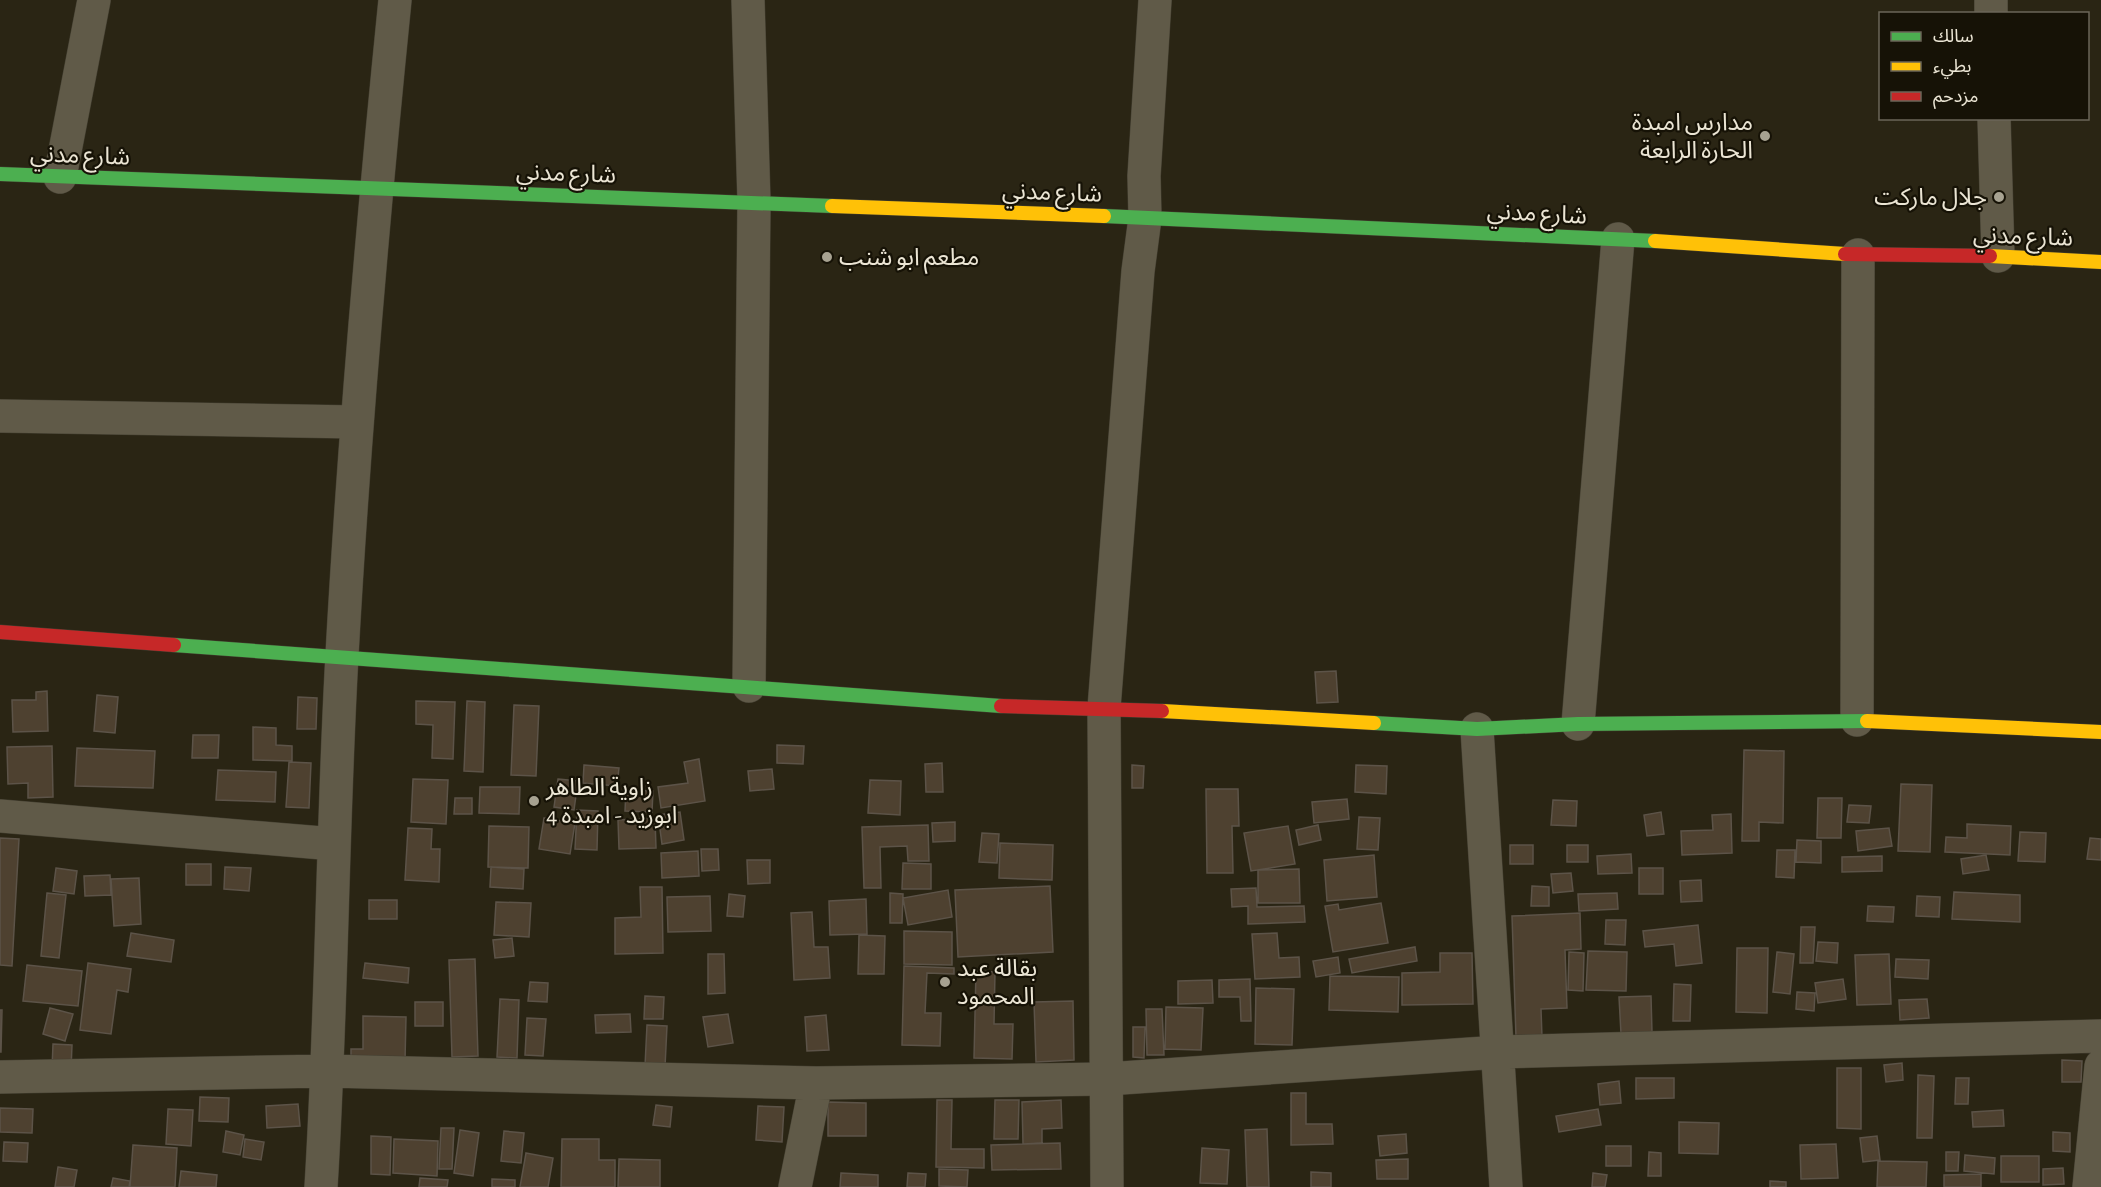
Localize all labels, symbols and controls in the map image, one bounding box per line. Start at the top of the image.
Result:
legend [1879,12,2089,120]
text: سالك [1933,28,1974,46]
text: بطيء [1933,58,1971,79]
text: مزدحم [1933,88,1978,109]
place label: مدارس امبدة الحارة الرابعة [1632,111,1753,164]
marker: مدارس امبدة الحارة الرابعة [1758,129,1772,143]
street label: شارع مدني [29,142,130,175]
street label: شارع مدني [515,160,616,193]
street label: شارع مدني [1001,179,1102,212]
place label: جلال ماركت [1874,186,1987,211]
marker: جلال ماركت [1992,190,2006,204]
street label: شارع مدني [1486,199,1588,234]
street label: شارع مدني [1972,223,2073,256]
place label: مطعم ابو شنب [839,246,979,274]
marker: مطعم ابو شنب [820,250,834,264]
place label: زاوية الطاهر ابوزيد - امبدة 4 [545,776,677,829]
marker: زاوية الطاهر ابوزيد - امبدة 4 [527,794,541,808]
place label: بقالة عبد المحمود [957,957,1037,1010]
marker: بقالة عبد المحمود [938,975,952,989]

